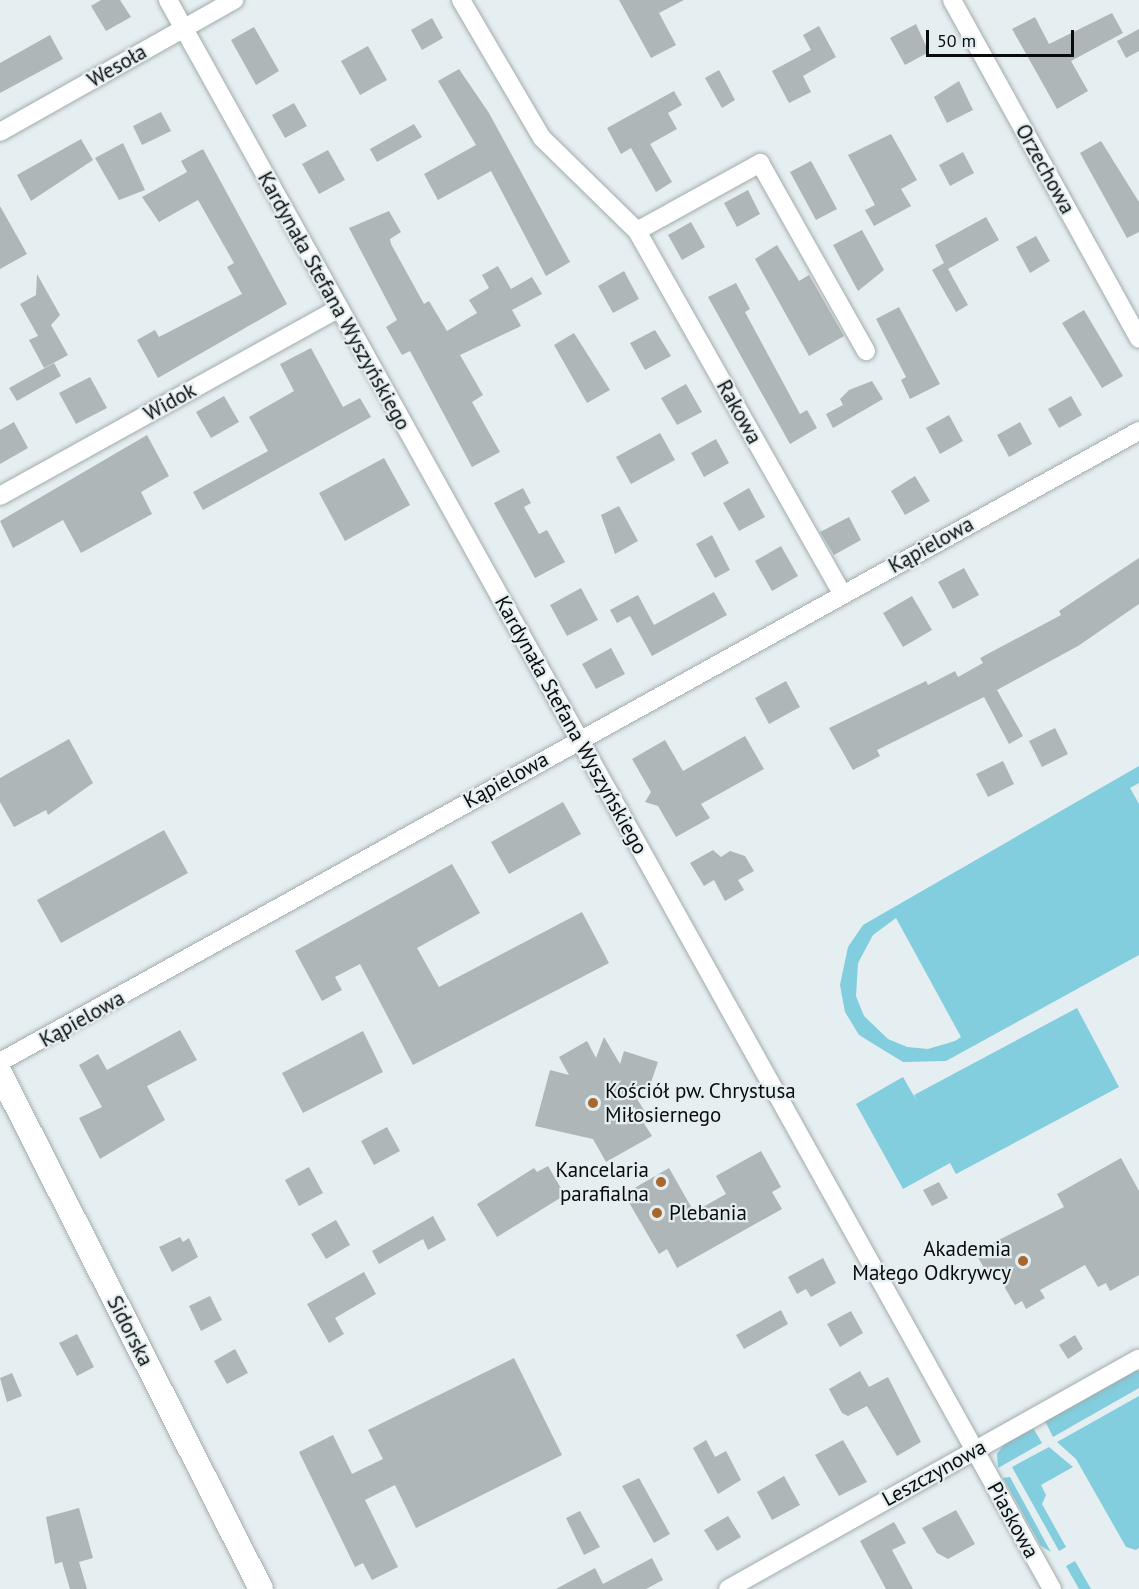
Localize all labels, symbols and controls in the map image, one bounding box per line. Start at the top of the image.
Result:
scale bar [929,18,1078,56]
text: 50 m [937,29,976,52]
street label: Wesoła [83,39,151,93]
street label: Orzechowa [1010,120,1080,218]
street label: Kardynała Stefana Wyszyńskiego [252,167,416,435]
street label: Rakowa [711,376,767,448]
street label: Widok [140,377,200,427]
street label: Kąpielowa [884,511,978,579]
street label: Kardynała Stefana Wyszyńskiego [489,591,653,859]
street label: Kąpielowa [459,746,553,814]
street label: Kąpielowa [35,985,129,1053]
place label: Kościół pw. Chrystusa Miłosiernego [605,1078,797,1128]
marker: Kościół pw. Chrystusa Miłosiernego [586,1096,600,1110]
place label: Kancelaria parafialna [555,1157,649,1207]
marker: Kancelaria parafialna [654,1175,668,1189]
place label: Plebania [669,1200,747,1226]
marker: Plebania [650,1206,664,1220]
place label: Akademia Małego Odkrywcy [852,1236,1011,1286]
marker: Akademia Małego Odkrywcy [1016,1254,1030,1268]
street label: Sidorska [102,1292,158,1370]
street label: Leszczynowa [878,1434,990,1512]
street label: Piaskowa [982,1477,1044,1563]

